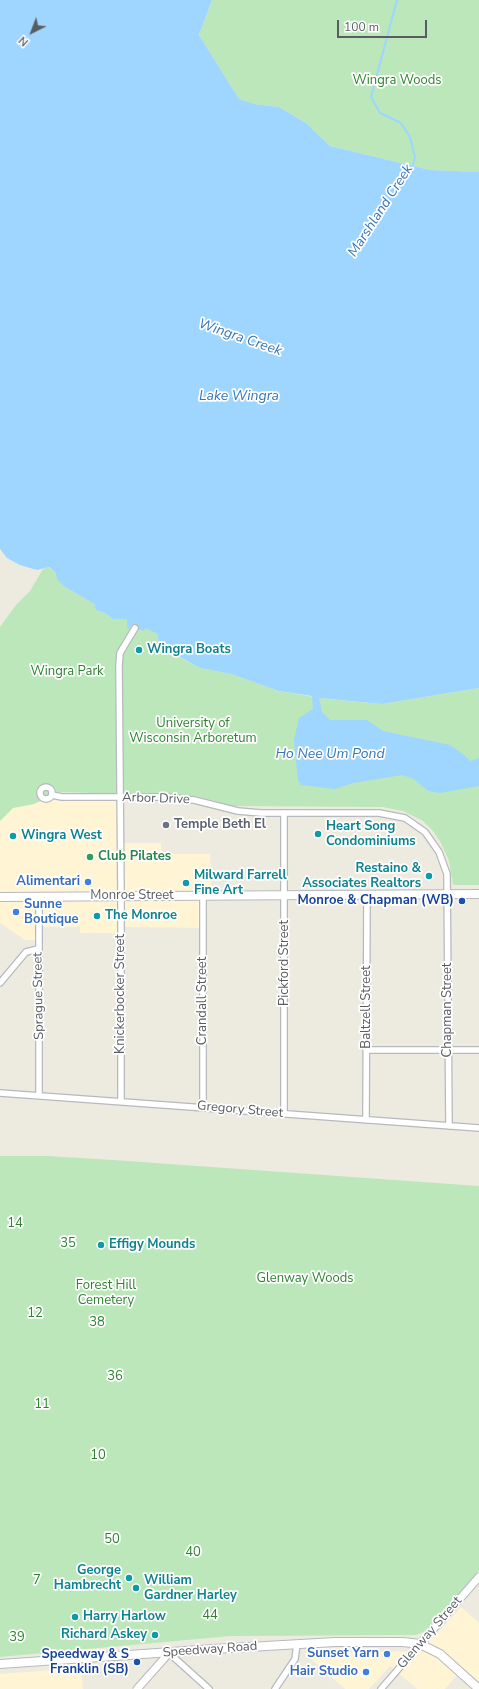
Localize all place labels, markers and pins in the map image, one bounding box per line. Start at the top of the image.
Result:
place label: Wingra Boats [147,642,231,658]
marker: Wingra Boats [134,645,144,655]
place label: Temple Beth El [174,817,266,833]
place label: Heart Song Condominiums [326,819,416,850]
marker: Temple Beth El [161,820,171,830]
place label: Wingra West [21,828,102,844]
marker: Heart Song Condominiums [313,829,323,839]
marker: Wingra West [8,831,18,841]
place label: Club Pilates [98,849,171,865]
marker: Club Pilates [85,852,95,862]
place label: Restaino & Associates Realtors [302,861,421,892]
place label: Milward Farrell Fine Art [194,868,287,899]
marker: Restaino & Associates Realtors [424,871,434,881]
place label: Alimentari [16,874,80,890]
marker: Alimentari [83,877,93,887]
marker: Milward Farrell Fine Art [181,878,191,888]
place label: Monroe & Chapman (WB) [298,893,454,909]
marker: Monroe & Chapman (WB) [457,896,467,906]
place label: Sunne Boutique [24,897,79,928]
marker: Sunne Boutique [11,907,21,917]
place label: The Monroe [105,908,177,924]
marker: The Monroe [92,911,102,921]
place label: Effigy Mounds [109,1237,195,1253]
marker: Effigy Mounds [96,1240,106,1250]
place label: George Hambrecht [54,1563,121,1594]
marker: George Hambrecht [124,1573,134,1583]
place label: William Gardner Harley [144,1573,237,1604]
marker: William Gardner Harley [131,1583,141,1593]
place label: Harry Harlow [83,1609,166,1625]
marker: Harry Harlow [70,1612,80,1622]
place label: Richard Askey [61,1627,147,1643]
marker: Richard Askey [150,1630,160,1640]
place label: Sunset Yarn [307,1646,379,1662]
place label: Speedway & S Franklin (SB) [42,1647,129,1678]
marker: Sunset Yarn [382,1649,392,1659]
marker: Speedway & S Franklin (SB) [132,1657,142,1667]
place label: Hair Studio [290,1664,358,1680]
marker: Hair Studio [361,1667,371,1677]

